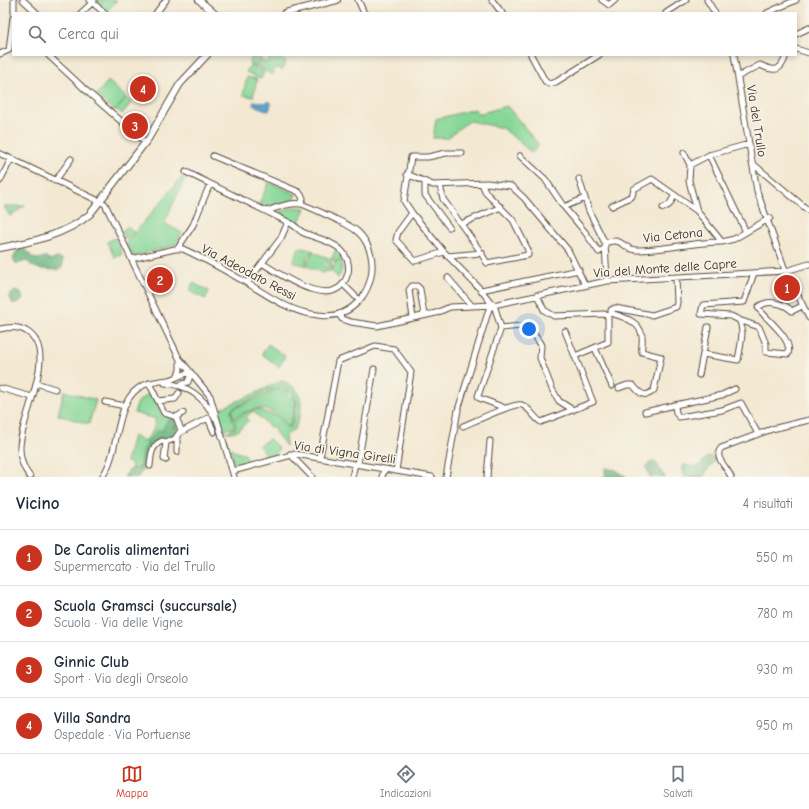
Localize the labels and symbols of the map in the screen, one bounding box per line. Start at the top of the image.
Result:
pin: 4 [130,74,156,104]
street label: Via del Trullo [744,84,770,158]
pin: 3 [122,111,148,141]
street label: Via Cetona [643,224,703,246]
street label: Via Adeodato Ressi [199,241,299,303]
street label: Via del Monte delle Capre [593,255,738,280]
pin: 2 [147,265,173,295]
pin: 1 [774,273,800,303]
your location [519,319,539,339]
street label: Via di Vigna Girelli [293,437,397,467]

